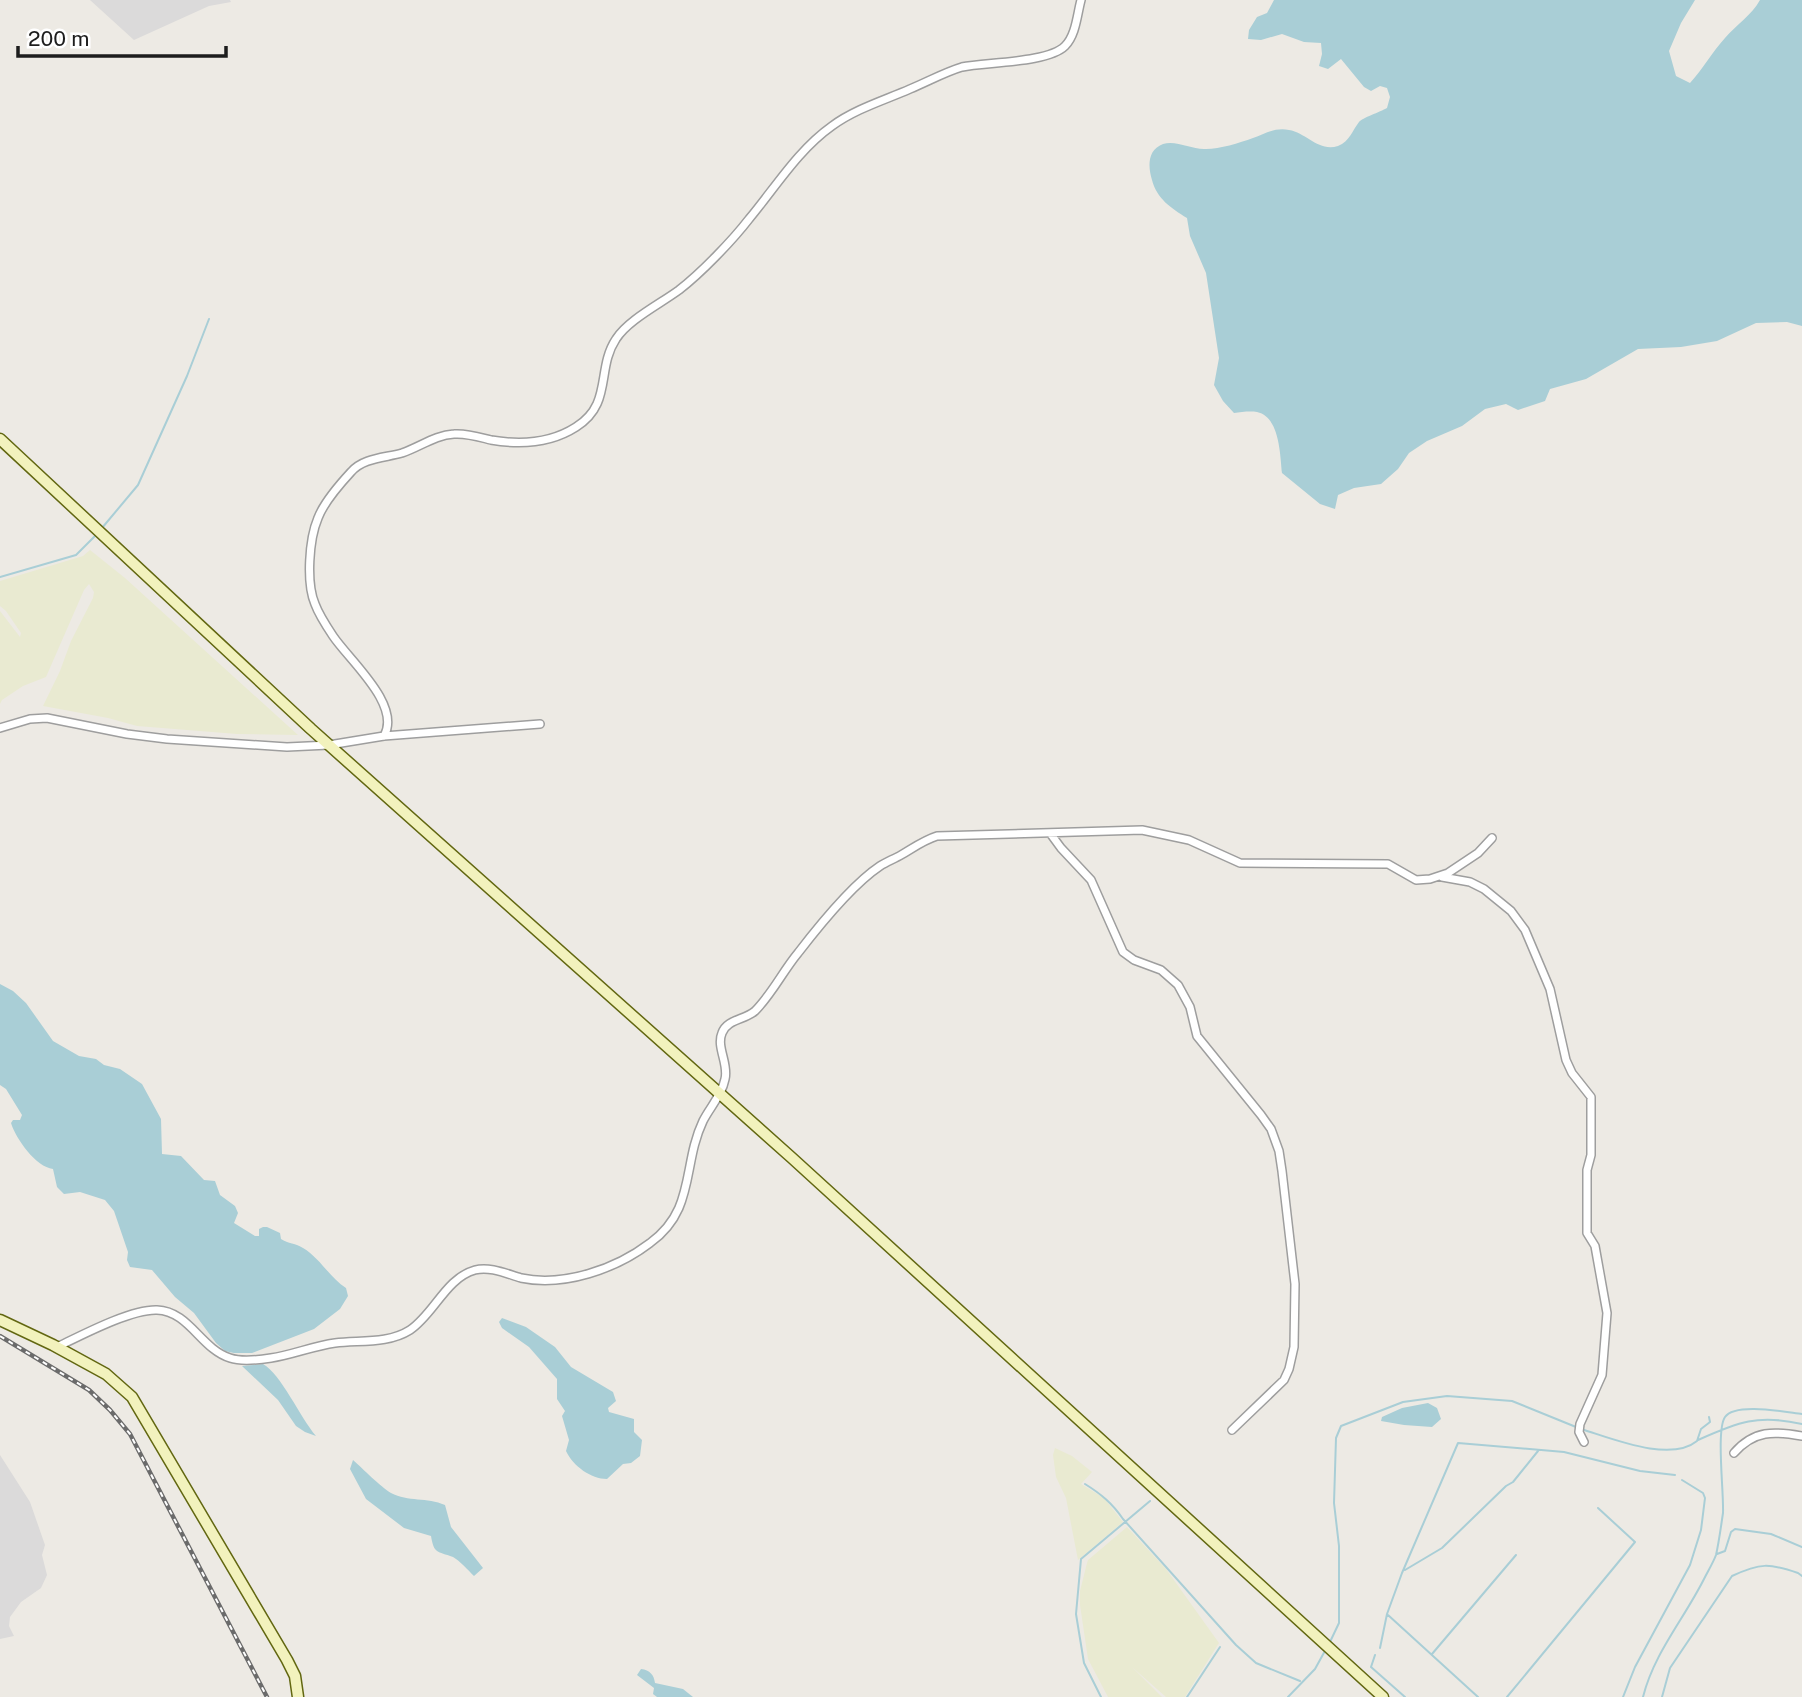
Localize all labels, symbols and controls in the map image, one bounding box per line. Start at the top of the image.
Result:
scale bar [18,14,226,58]
text: 200 m [28,26,89,51]

